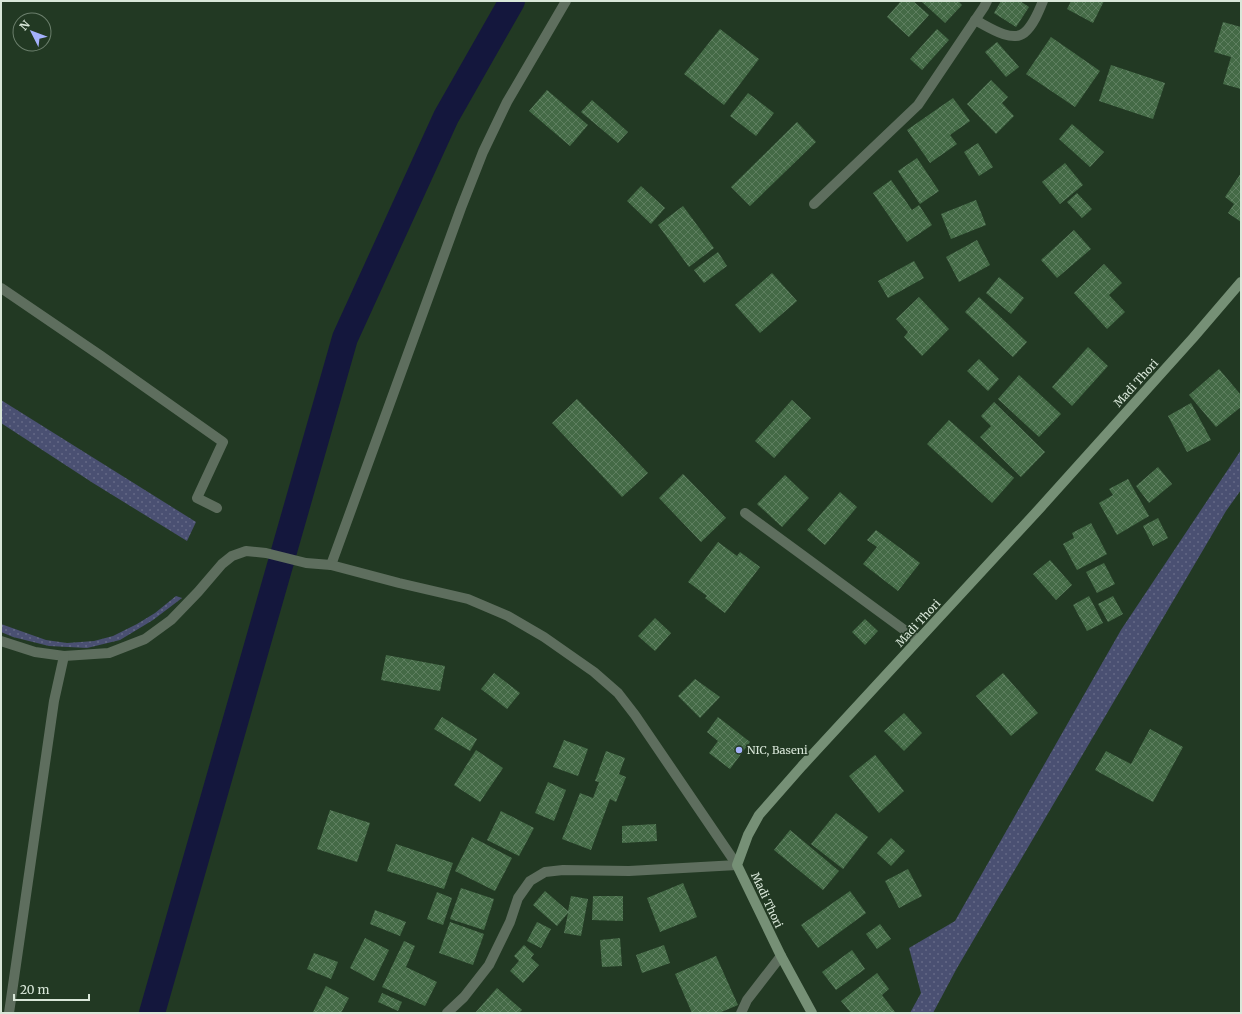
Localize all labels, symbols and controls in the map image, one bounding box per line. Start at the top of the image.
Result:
north arrow [12,12,52,52]
text: N [16,17,33,33]
street label: Madi Thori [1111,356,1161,410]
street label: Madi Thori [893,596,944,650]
place label: NIC, Baseni [747,743,808,757]
marker: NIC, Baseni [734,745,744,755]
street label: Madi Thori [748,870,786,930]
scale bar [14,976,89,1002]
text: 20 m [20,982,49,997]

